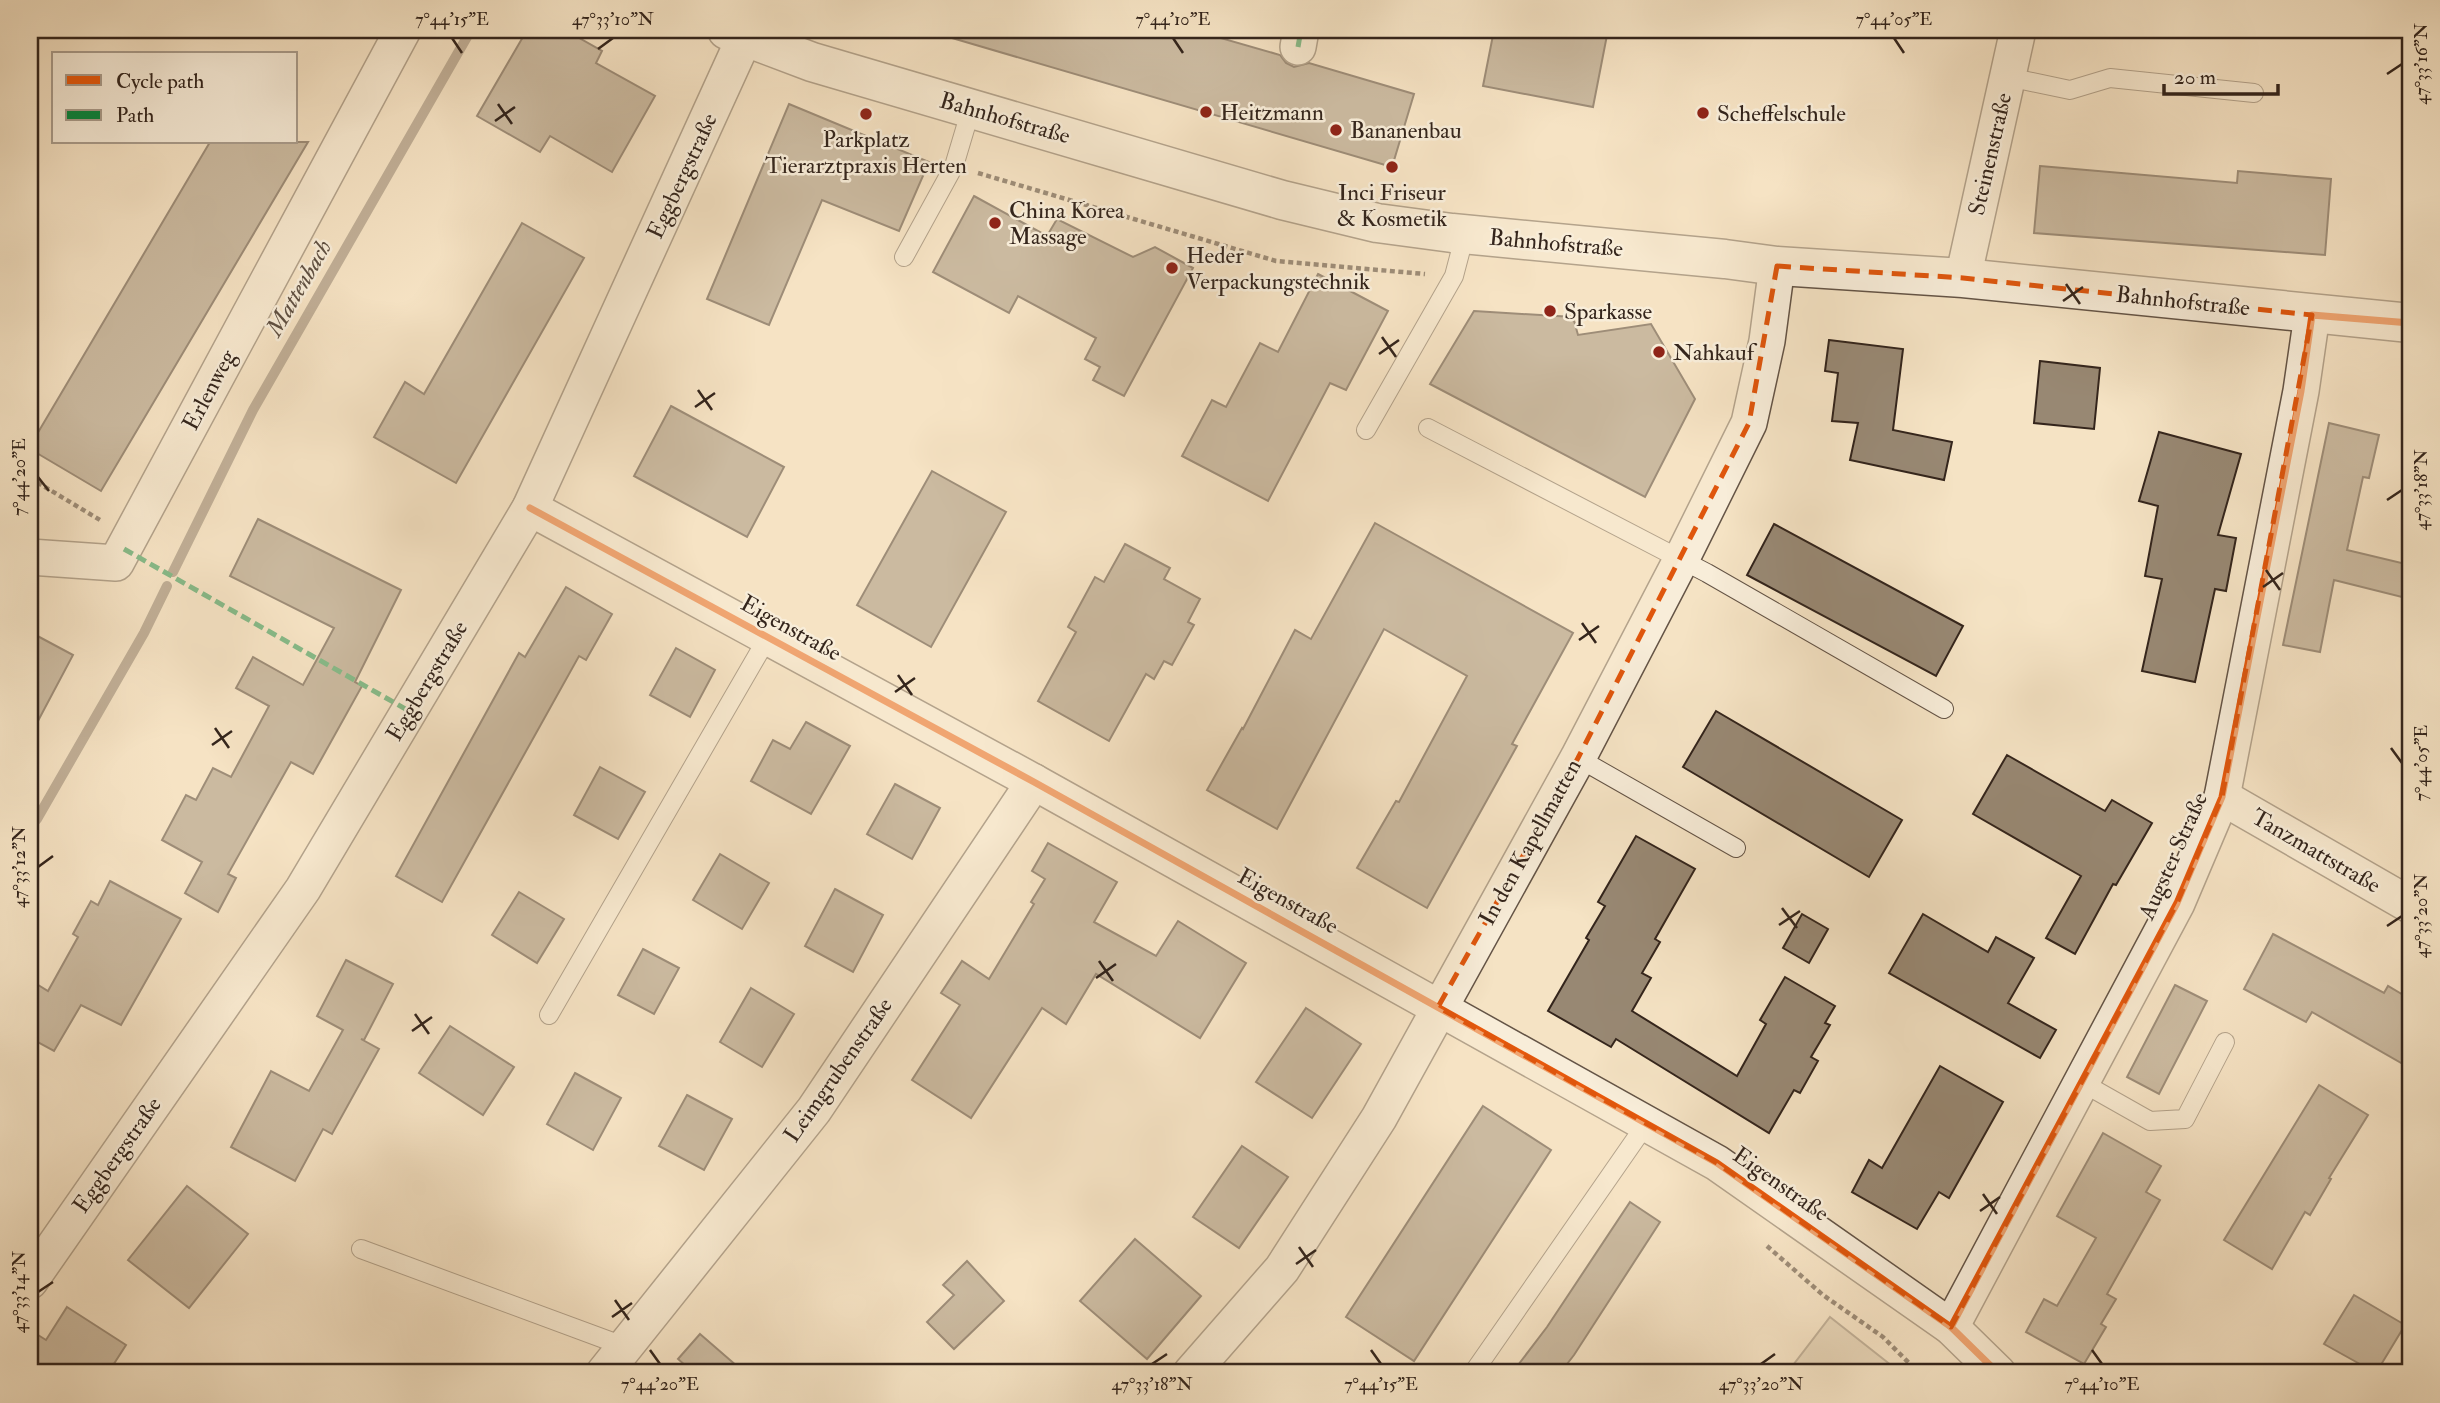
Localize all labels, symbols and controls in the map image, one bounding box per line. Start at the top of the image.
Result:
text: 7°44'15"E [415,8,489,31]
text: 47°33'10"N [572,8,654,31]
text: 7°44'10"E [1135,8,1211,31]
text: 7°44'05"E [1856,8,1932,31]
text: 47°33'16"N [2410,23,2433,105]
legend [52,52,298,144]
scale bar [2164,52,2277,96]
text: 20 m [2174,64,2216,91]
text: Cycle path [116,68,204,95]
street label: Bahnhofstraße [936,86,1074,151]
street label: Steinenstraße [1962,90,2018,218]
place label: Heitzmann [1220,98,1324,127]
place label: Scheffelschule [1717,99,1846,128]
text: Path [116,102,154,129]
marker: Heitzmann [1198,104,1214,120]
marker: Scheffelschule [1695,105,1711,121]
marker: Parkplatz Tierarztpraxis Herten [858,106,874,122]
street label: Eggbergstraße [640,108,724,243]
place label: Bananenbau [1350,116,1462,145]
marker: Bananenbau [1328,122,1344,138]
place label: Parkplatz Tierarztpraxis Herten [765,125,967,181]
marker: Inci Friseur & Kosmetik [1384,159,1400,175]
place label: Inci Friseur & Kosmetik [1337,178,1447,233]
place label: China Korea Massage [1009,196,1125,251]
marker: China Korea Massage [987,215,1003,231]
street label: Bahnhofstraße [1488,223,1625,263]
water label: Mattenbach [258,234,339,344]
place label: Heder Verpackungstechnik [1186,241,1370,297]
marker: Heder Verpackungstechnik [1164,260,1180,276]
street label: Bahnhofstraße [2115,280,2252,322]
place label: Sparkasse [1564,297,1652,327]
marker: Sparkasse [1542,303,1558,319]
place label: Nahkauf [1673,338,1758,367]
street label: Erlenweg [176,344,243,435]
marker: Nahkauf [1651,344,1667,360]
text: 7°44'20"E [8,438,31,516]
text: 47°33'18"N [2410,449,2433,531]
street label: Eigenstraße [735,588,847,668]
street label: Eggbergstraße [380,615,474,746]
text: 7°44'05"E [2410,725,2433,801]
street label: In den Kapellmatten [1472,754,1589,931]
street label: Augster Straße [2132,787,2214,925]
street label: Tanzmattstraße [2246,802,2386,900]
text: 47°33'12"N [8,826,31,908]
street label: Eigenstraße [1232,861,1344,941]
text: 47°33'20"N [2410,874,2433,958]
street label: Leimgrubenstraße [777,992,899,1148]
street label: Eggbergstraße [66,1091,168,1219]
street label: Eigenstraße [1727,1140,1835,1228]
text: 47°33'14"N [8,1251,31,1333]
text: 7°44'20"E [621,1373,699,1396]
text: 47°33'18"N [1111,1373,1193,1396]
text: 7°44'15"E [1344,1373,1418,1396]
text: 47°33'20"N [1719,1373,1803,1396]
text: 7°44'10"E [2064,1373,2140,1396]

